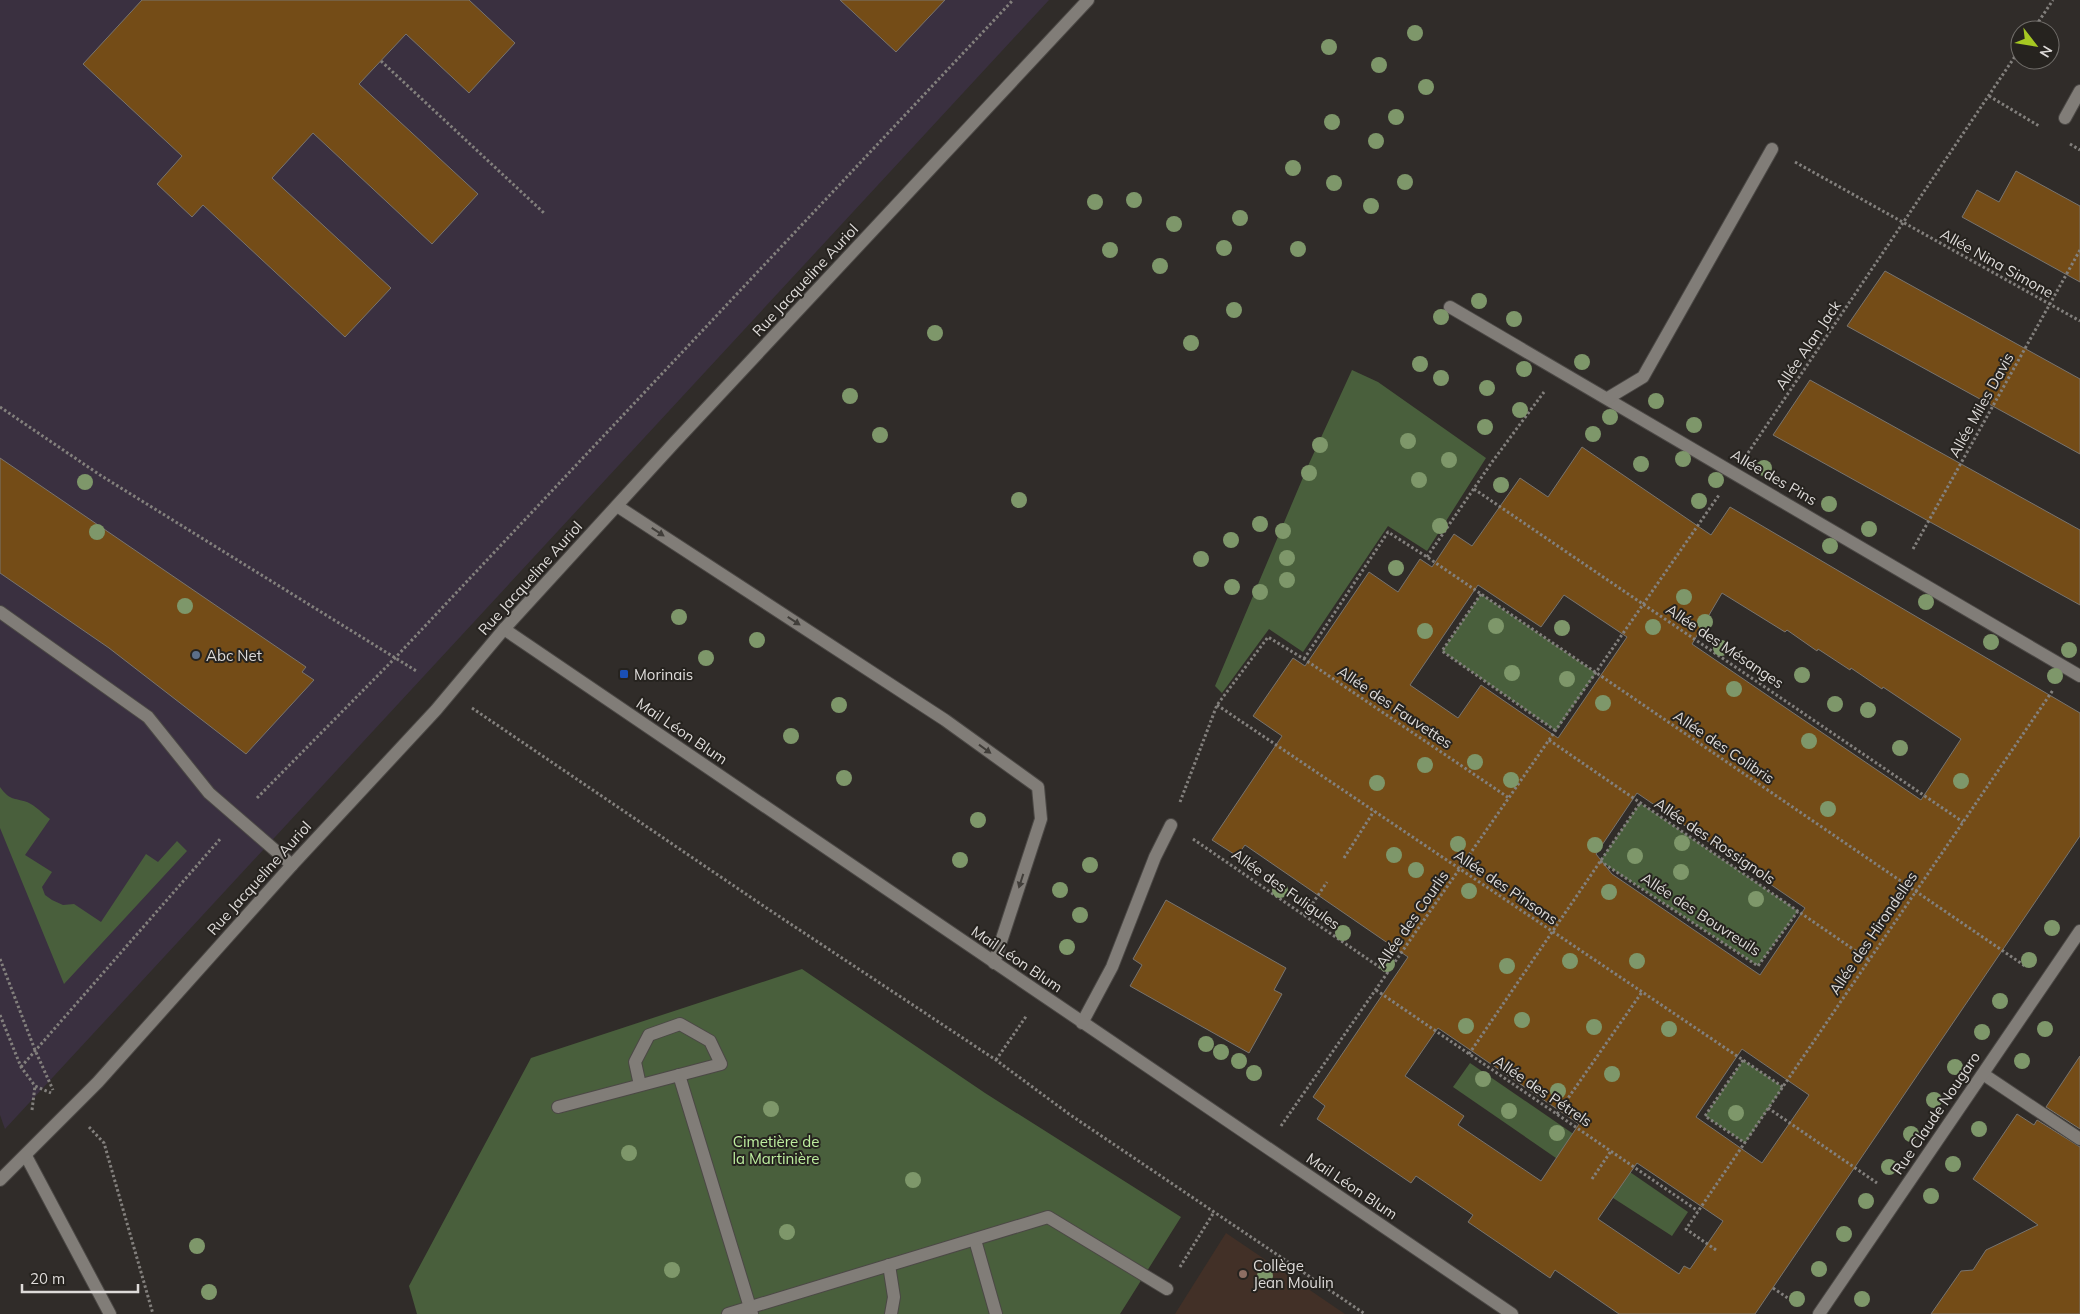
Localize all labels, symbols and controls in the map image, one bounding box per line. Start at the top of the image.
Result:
north arrow [2010,20,2060,70]
text: N [2036,43,2057,61]
street label: Rue Jacqueline Auriol [748,220,862,340]
street label: Allée Nina Simone [1937,224,2057,302]
street label: Allée Alan Jack [1771,296,1845,393]
street label: Allée Miles Davis [1944,349,2018,461]
street label: Allée des Pins [1727,445,1821,509]
street label: Rue Jacqueline Auriol [474,517,586,639]
one-way arrow [651,527,665,537]
street label: Allée des Mésanges [1663,600,1787,692]
one-way arrow [787,616,800,626]
place label: Abc Net [206,646,262,665]
marker: Abc Net [190,649,202,661]
street label: Allée des Fauvettes [1334,662,1456,752]
place label: Morinais [634,665,693,684]
marker: Morinais [618,668,630,680]
street label: Mail Léon Blum [633,693,731,769]
street label: Allée des Colibris [1670,706,1778,788]
one-way arrow [978,744,992,754]
street label: Allée des Rossignols [1651,794,1779,888]
street label: Rue Jacqueline Auriol [203,817,315,939]
street label: Allée des Fuligules [1228,845,1344,933]
street label: Allée des Pinsons [1450,845,1562,929]
street label: Allée des Courlis [1372,867,1452,971]
street label: Allée des Bouvreuils [1638,868,1764,960]
street label: Allée des Hirondelles [1825,868,1921,998]
one-way arrow [1016,874,1024,889]
street label: Mail Léon Blum [968,921,1066,997]
street label: Rue Claude Nougaro [1888,1048,1984,1178]
street label: Allée des Pétrels [1490,1051,1596,1131]
park label: Cimetière de la Martinière [732,1132,820,1168]
street label: Mail Léon Blum [1303,1148,1401,1224]
place label: Collège Jean Moulin [1253,1256,1334,1292]
scale bar [22,1262,139,1294]
marker: Collège Jean Moulin [1237,1268,1249,1280]
text: 20 m [30,1269,65,1288]

